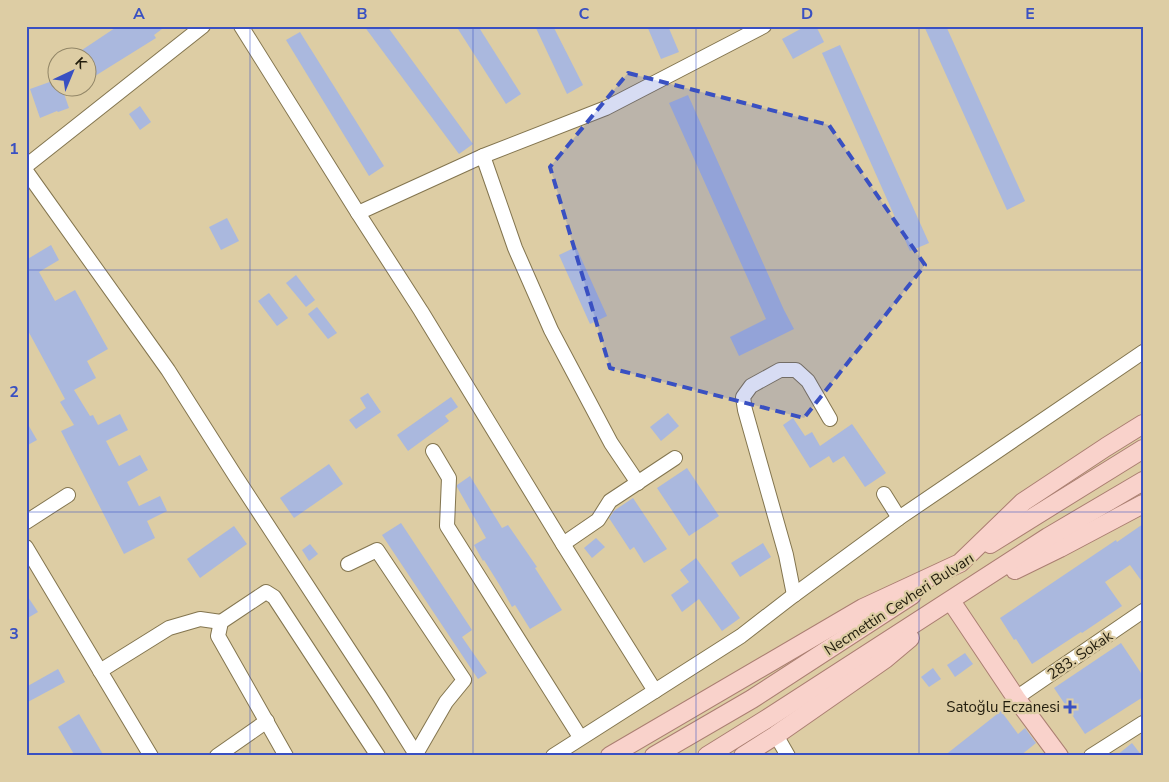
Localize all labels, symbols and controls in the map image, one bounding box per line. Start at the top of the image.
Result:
text: A [133,3,145,25]
text: B [356,3,368,25]
text: C [579,3,590,25]
text: D [801,3,813,25]
text: E [1025,3,1035,25]
north arrow [48,48,98,98]
text: K [71,53,91,74]
text: 1 [9,138,19,160]
text: 2 [9,381,19,403]
street label: Necmettin Cevheri Bulvarı [820,548,978,660]
text: 3 [9,623,19,645]
street label: 283. Sokak [1043,626,1117,684]
place label: Satoğlu Eczanesi [946,697,1060,717]
marker: Satoğlu Eczanesi [1064,701,1076,713]

